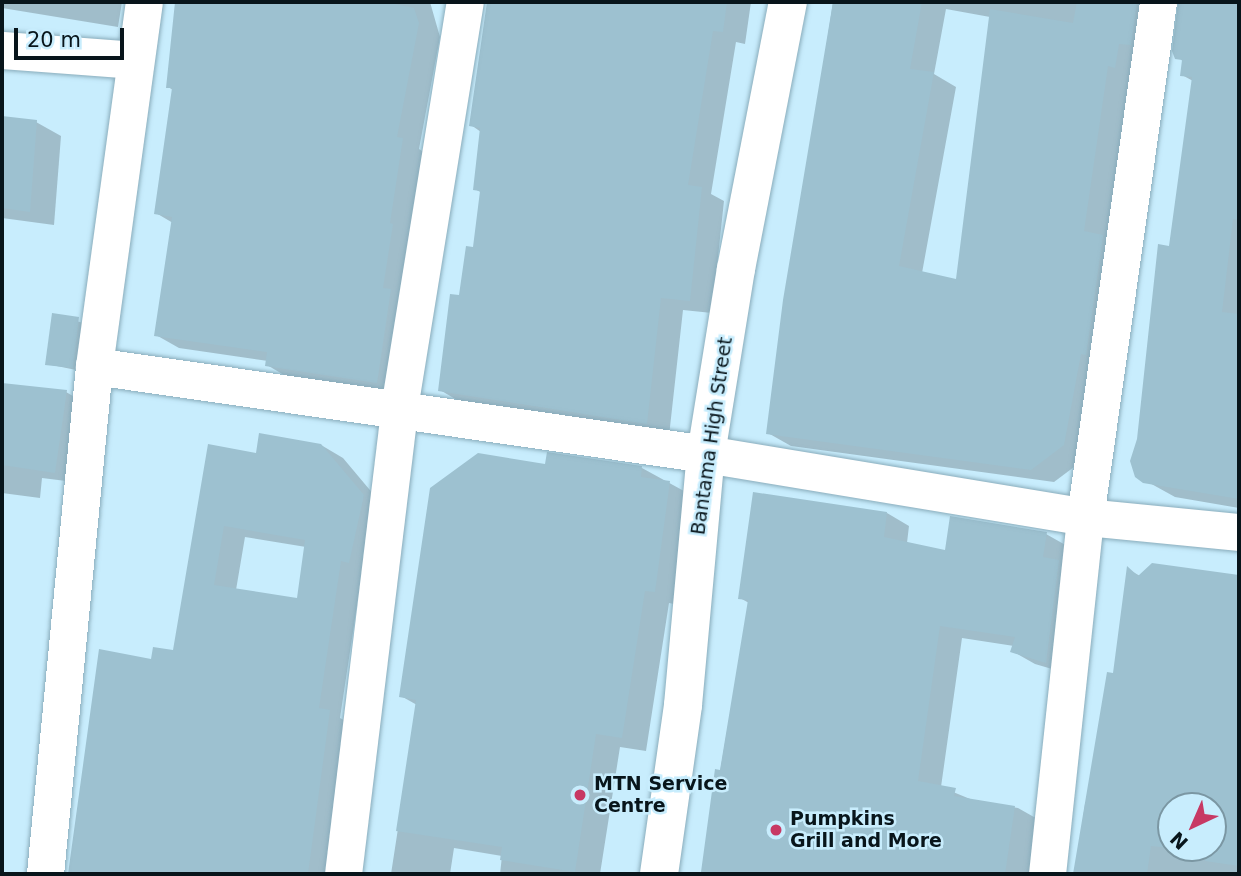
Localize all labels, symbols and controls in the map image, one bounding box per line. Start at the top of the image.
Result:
scale bar [18,14,128,58]
text: 20 m [27,28,81,52]
street label: Bantama High Street [687,336,737,536]
place label: MTN Service Centre [594,773,727,817]
marker: MTN Service Centre [572,787,588,803]
north arrow [1157,792,1227,862]
place label: Pumpkins Grill and More [790,808,942,852]
marker: Pumpkins Grill and More [768,822,784,838]
text: N [1165,827,1192,854]

